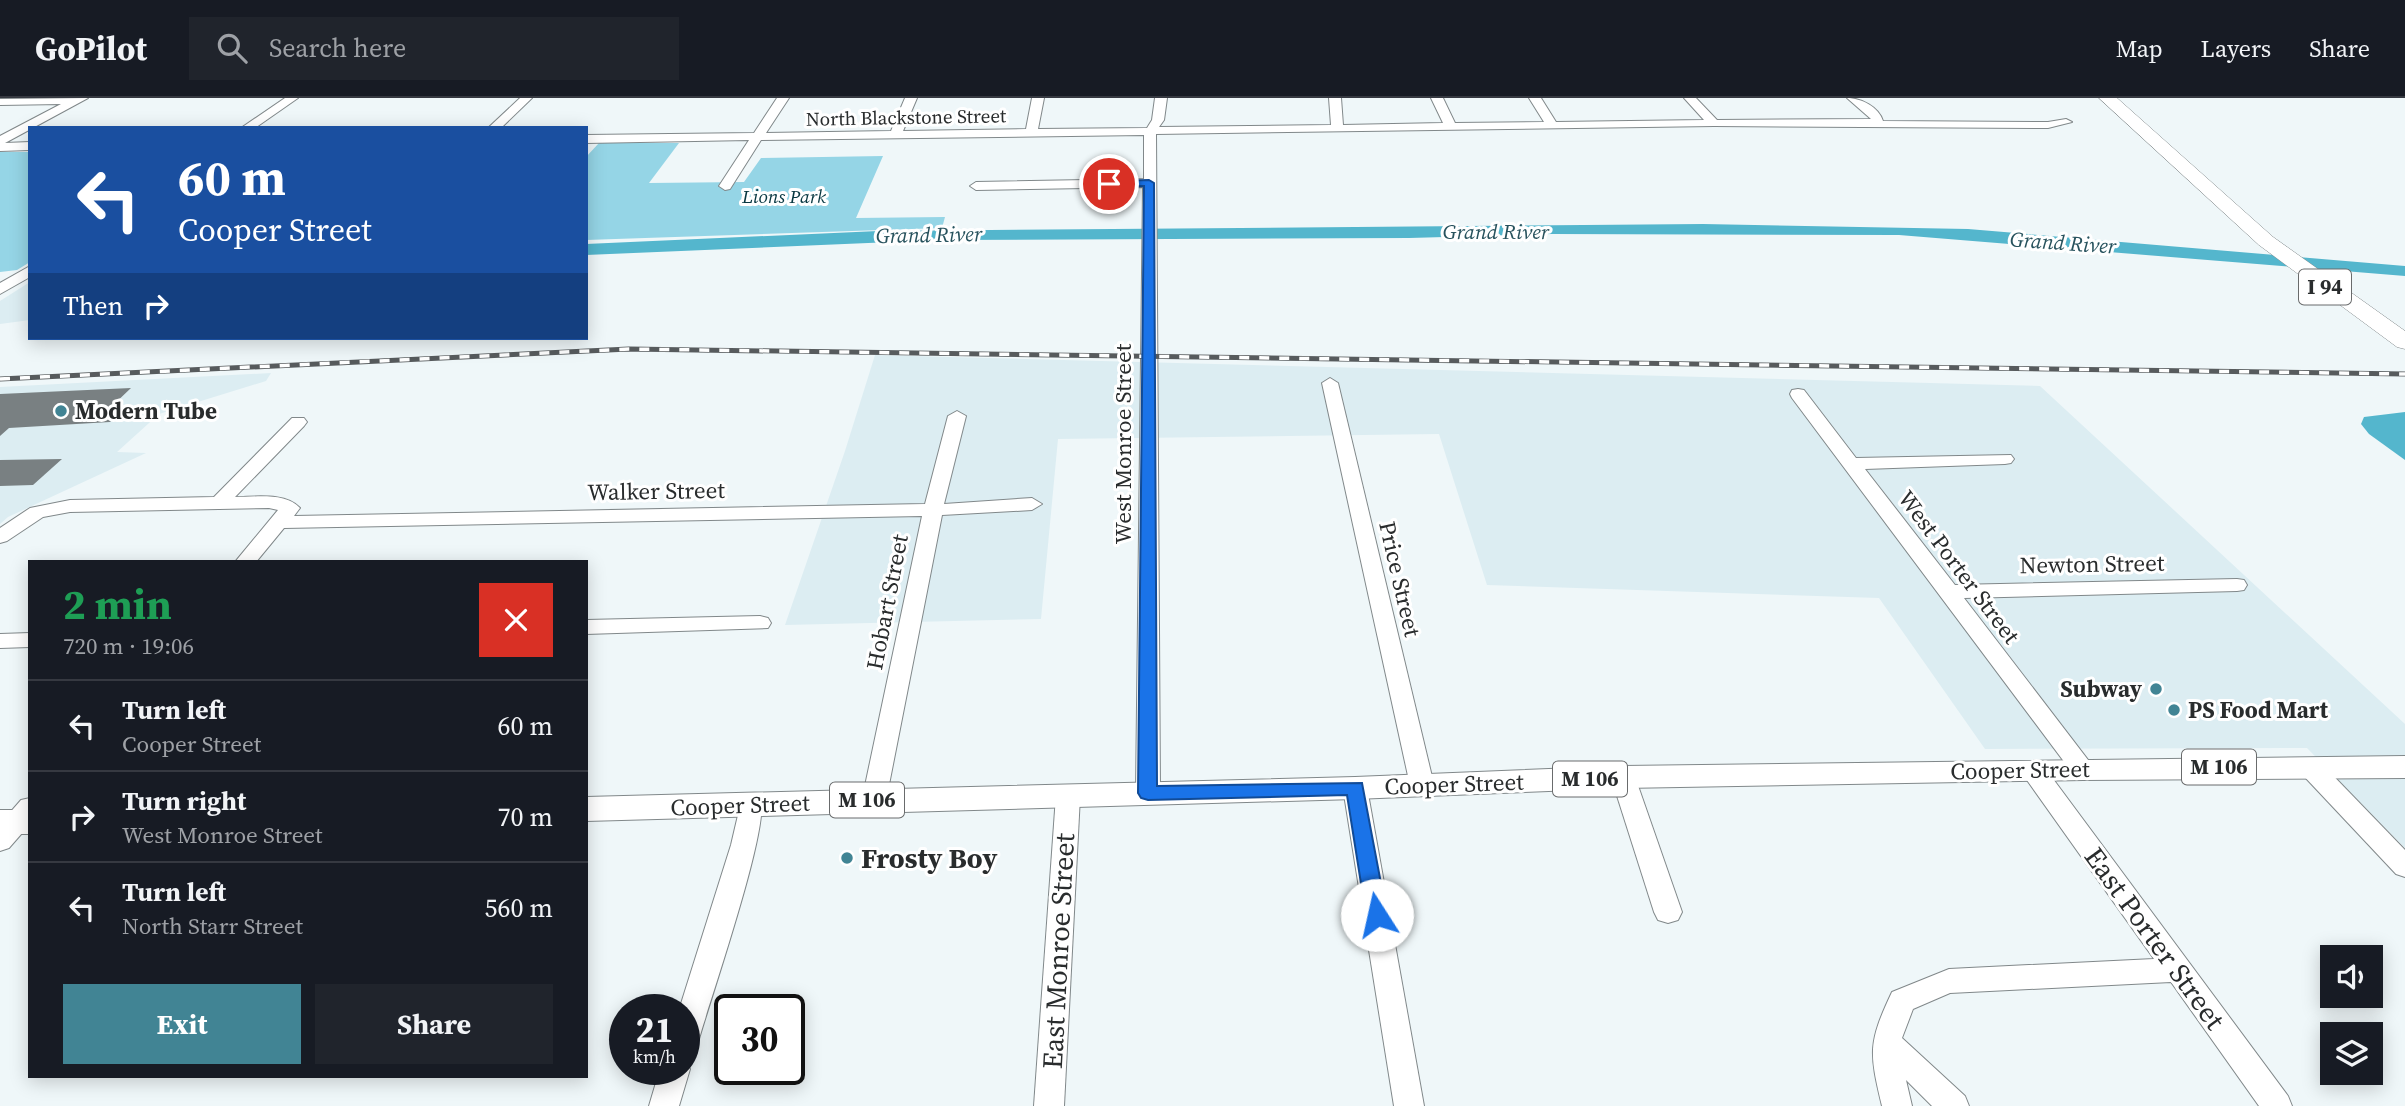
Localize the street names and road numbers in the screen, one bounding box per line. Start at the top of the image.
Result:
street label: North Blackstone Street [806,102,1007,132]
road number: I 94 [2299,270,2351,304]
street label: West Monroe Street [1107,343,1139,544]
street label: Walker Street [587,474,726,508]
street label: West Porter Street [1891,484,2028,651]
street label: Price Street [1371,518,1429,640]
street label: Hobart Street [858,531,916,672]
street label: Newton Street [2019,547,2165,581]
road number: M 106 [2182,750,2256,784]
street label: Cooper Street [1950,753,2090,787]
road number: M 106 [1553,762,1627,796]
street label: Cooper Street [1384,766,1525,802]
road number: M 106 [830,782,904,818]
street label: Cooper Street [670,787,811,823]
street label: East Monroe Street [1033,831,1083,1070]
street label: East Porter Street [2076,839,2235,1038]

